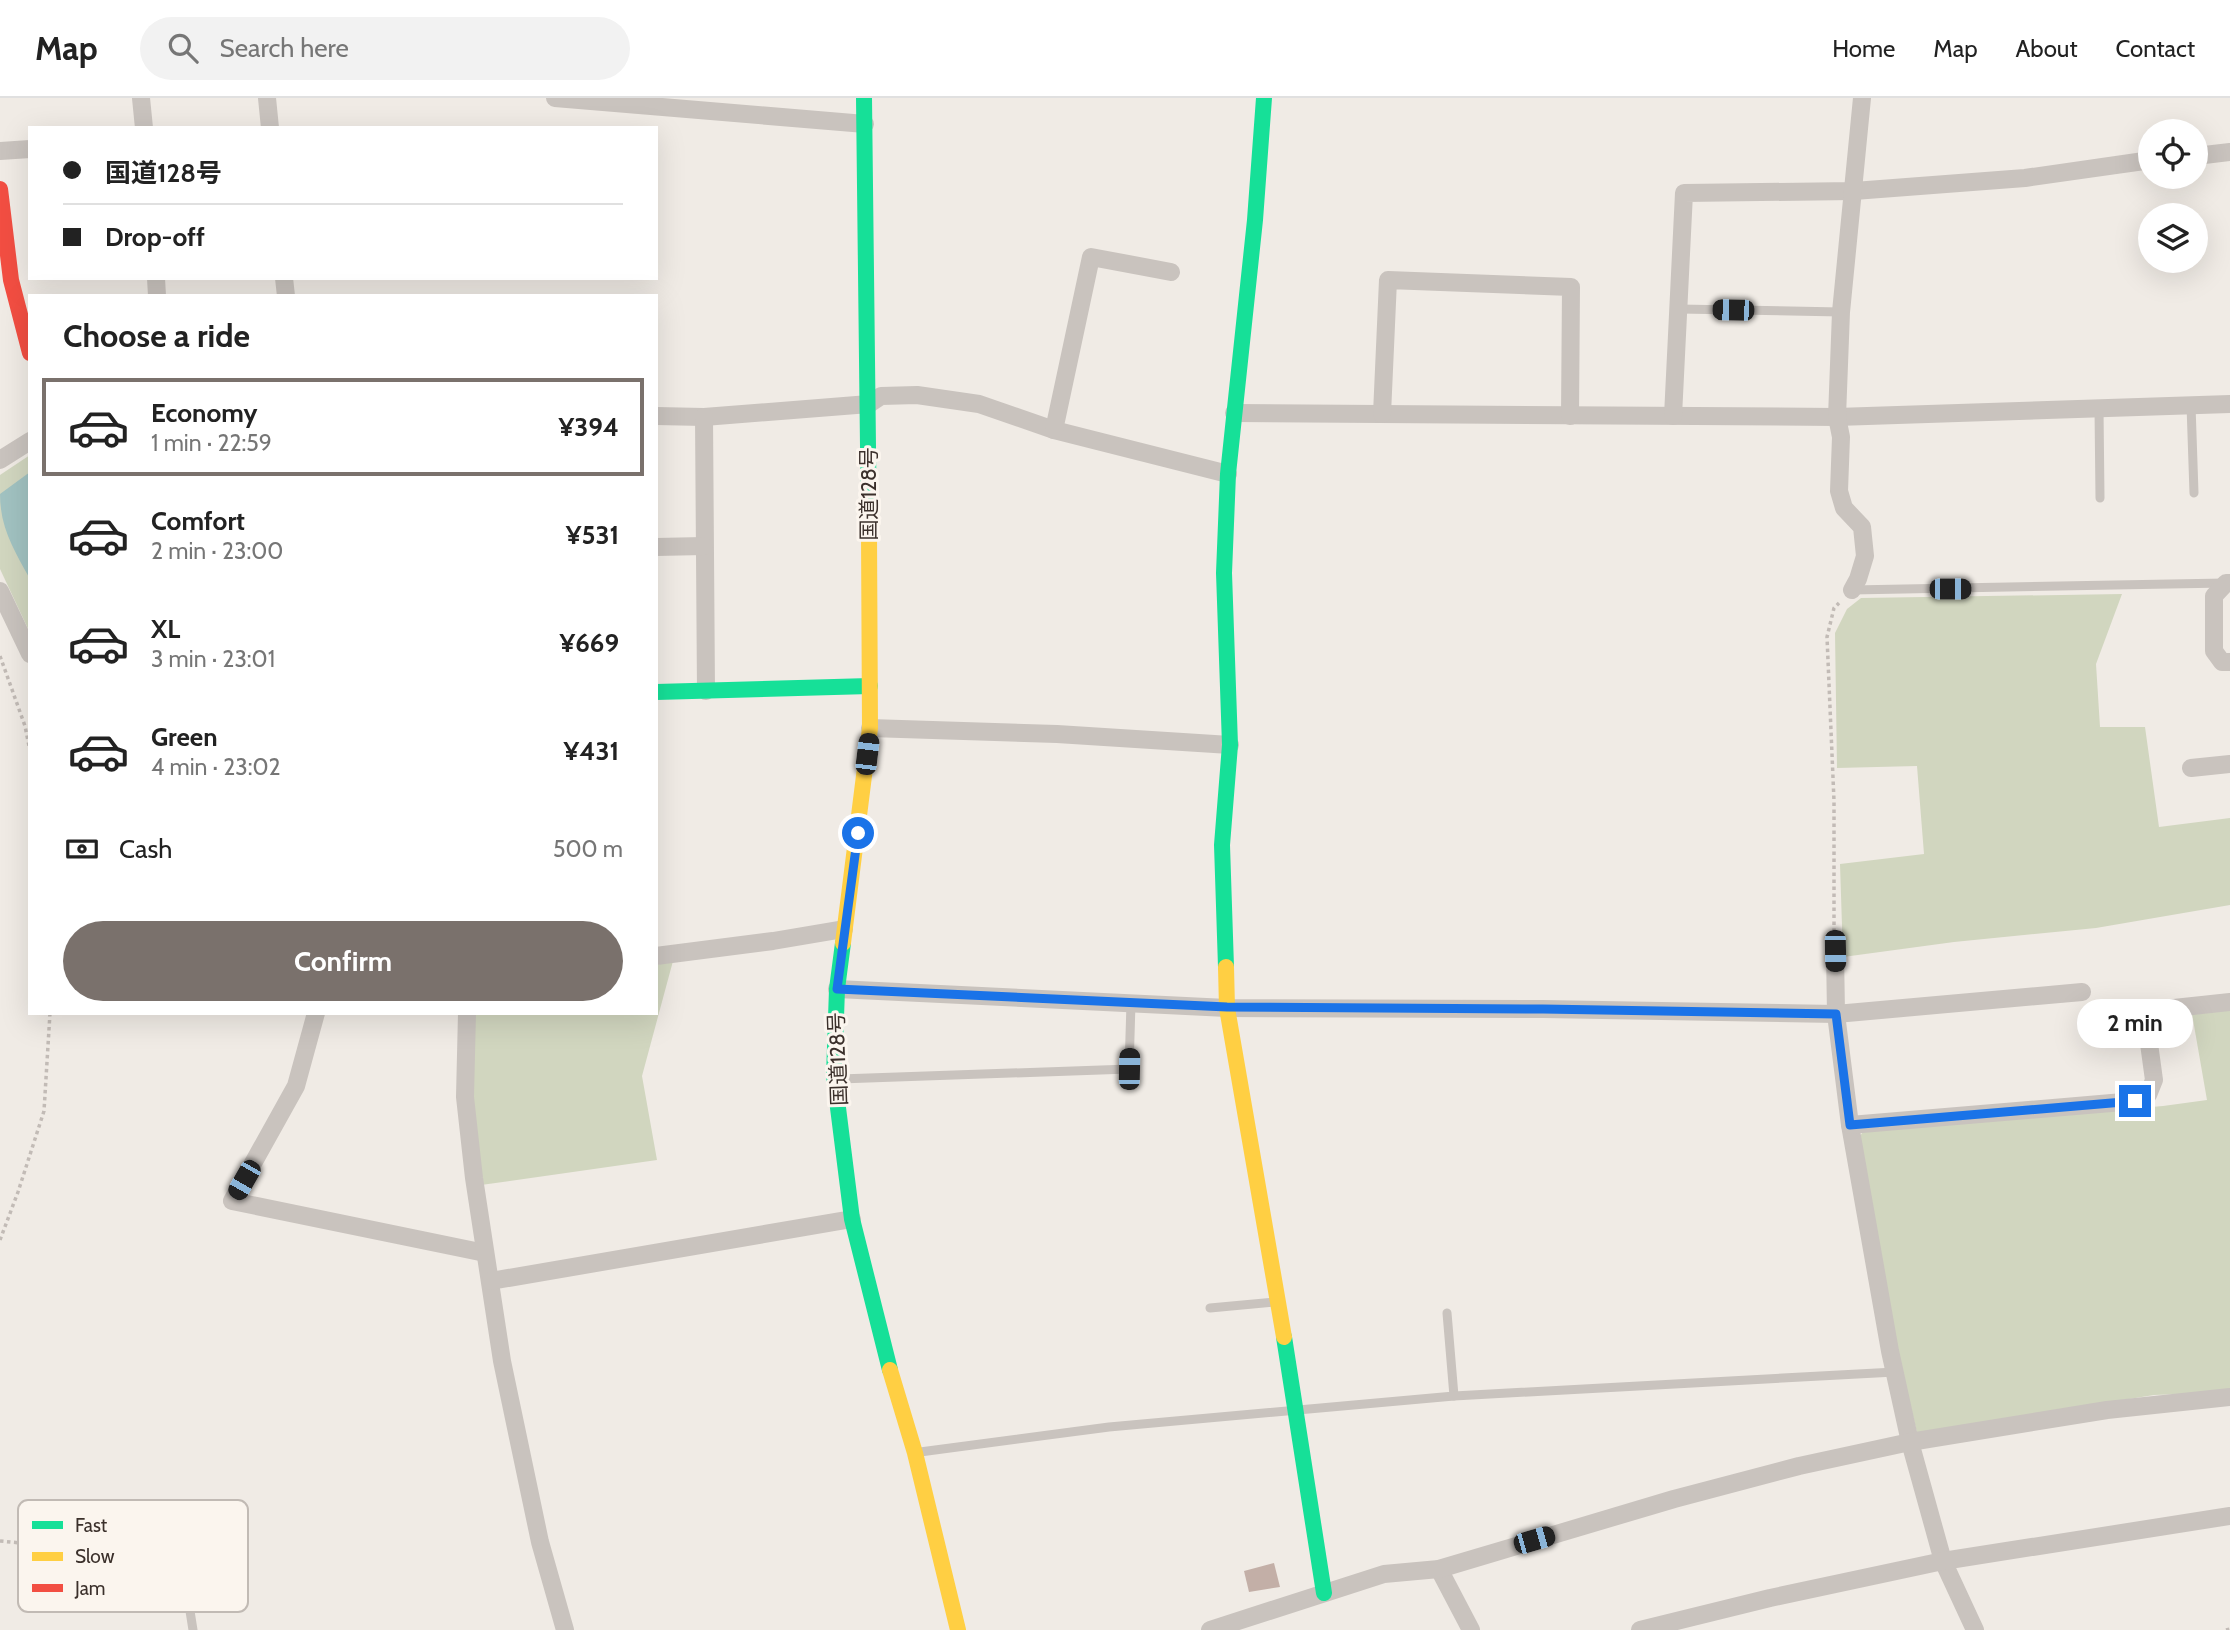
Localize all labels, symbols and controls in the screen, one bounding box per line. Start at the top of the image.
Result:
search box [140,17,630,80]
text: Map [35,28,98,68]
icon: search [164,29,202,67]
text: Search here [220,32,349,64]
text: Home [1832,34,1895,63]
text: Map [1933,34,1978,63]
text: About [2016,34,2078,63]
text: Contact [2116,34,2195,63]
map controls [2138,119,2208,273]
button: locate [2138,119,2208,189]
text: 国道128号 [105,157,222,189]
button: layers [2138,203,2208,273]
text: Drop-off [105,221,205,253]
car [1712,299,1755,321]
text: Choose a ride [63,316,250,355]
icon: car [67,396,130,459]
text: Economy [151,397,257,429]
text: ¥394 [559,411,619,443]
text: 1 min · 22:59 [151,429,272,457]
street label: 国道128号 [856,447,881,541]
icon: car [67,504,130,567]
text: Comfort [151,505,245,537]
text: ¥531 [566,519,619,551]
text: 2 min · 23:00 [151,537,283,565]
car [1930,579,1972,600]
icon: car [67,612,130,675]
text: XL [151,613,180,645]
text: ¥669 [559,627,619,659]
text: 3 min · 23:01 [151,645,275,673]
icon: car [67,720,130,783]
text: Green [151,721,218,753]
car [855,732,880,776]
text: ¥431 [564,735,619,767]
text: 4 min · 23:02 [151,753,281,781]
route start [842,817,874,849]
icon: cash [63,830,101,868]
text: Cash [119,833,172,865]
text: 500 m [553,835,623,863]
button: Confirm [63,921,623,1001]
car [1825,930,1846,972]
callout: 2 min [2077,1000,2193,1048]
text: 2 min [2107,1009,2163,1037]
street label: 国道128号 [823,1012,852,1106]
car [1119,1048,1140,1090]
route end [2119,1085,2151,1117]
car [225,1157,264,1203]
legend [18,1500,248,1612]
text: Fast [75,1514,108,1537]
car [1511,1524,1558,1556]
text: Slow [75,1545,115,1568]
text: Jam [74,1577,105,1600]

